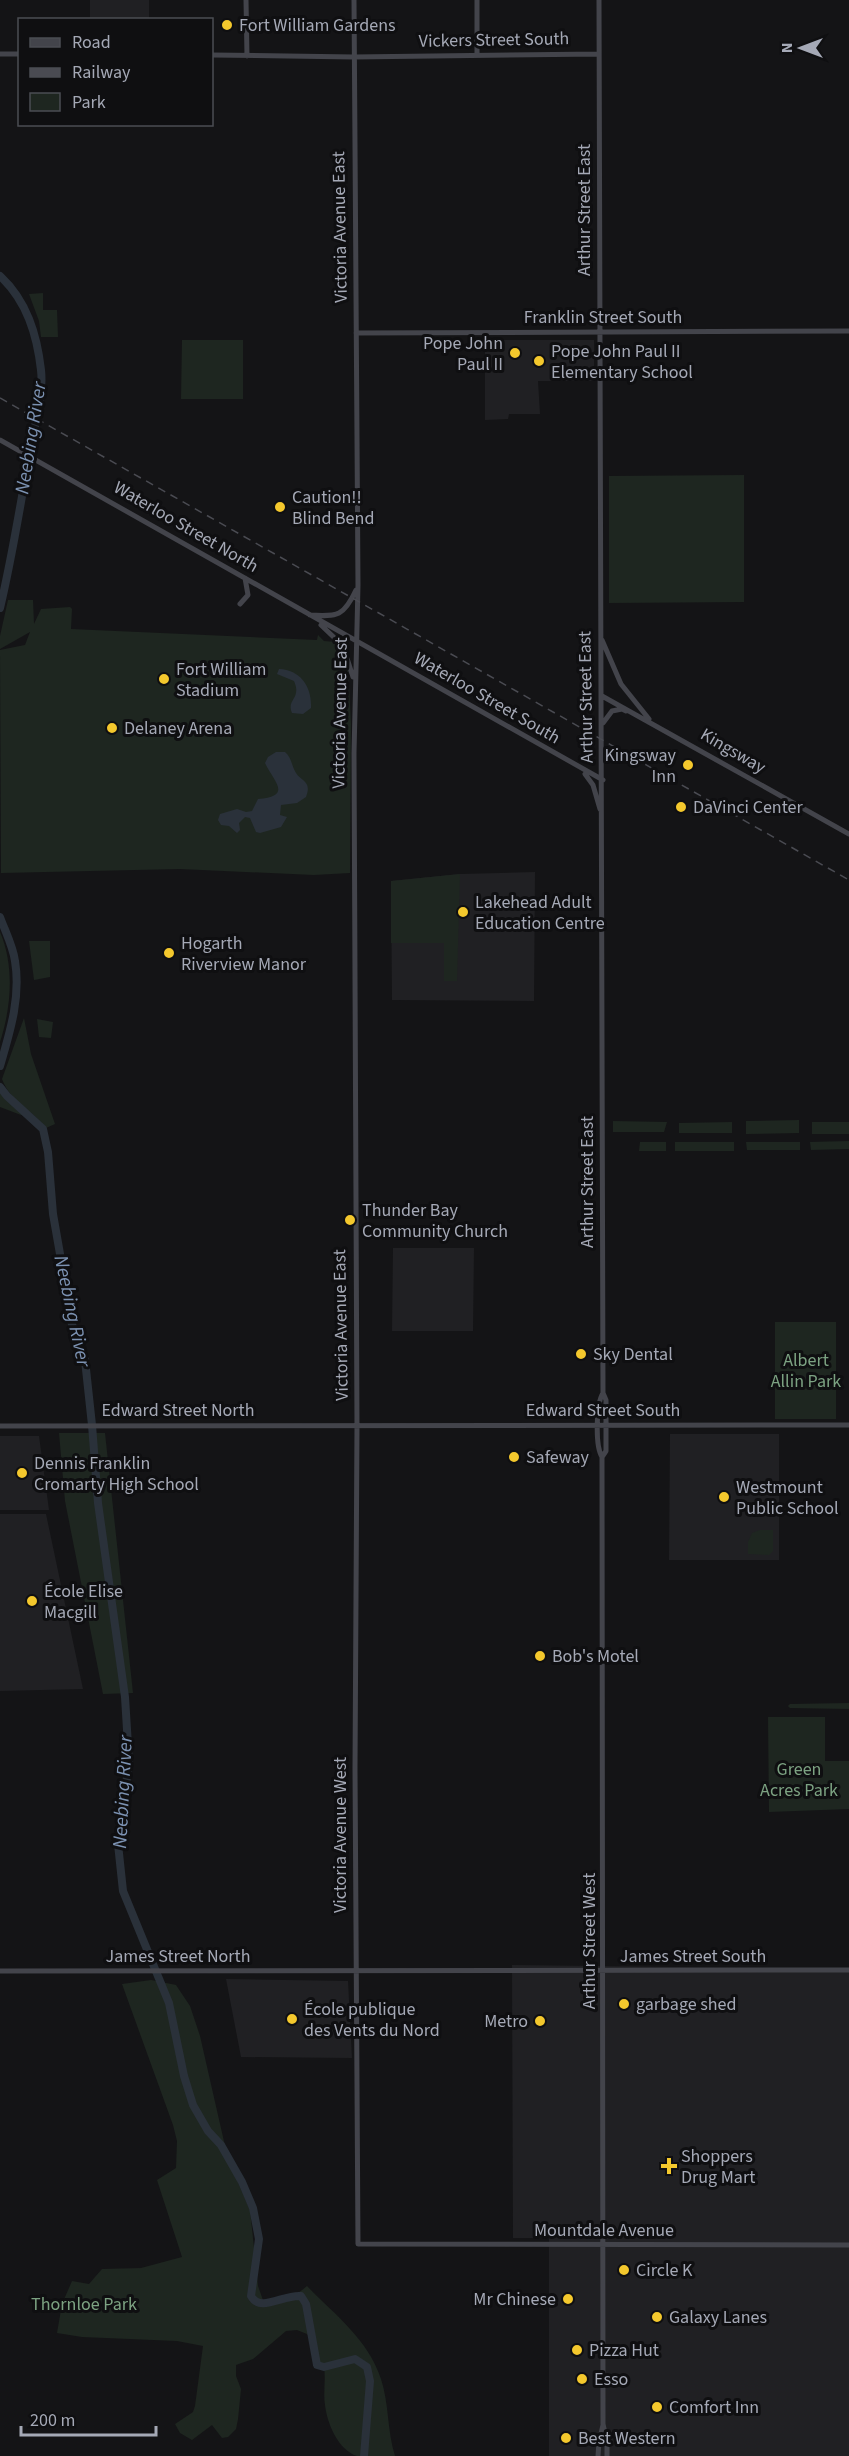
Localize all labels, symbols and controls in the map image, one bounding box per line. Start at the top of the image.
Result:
place label: Fort William Gardens [239,13,396,38]
legend [18,18,213,126]
marker: Fort William Gardens [220,18,234,32]
north arrow [771,18,831,78]
street label: Vickers Street South [419,26,569,54]
text: Road [72,30,111,55]
text: N [776,43,798,53]
text: Railway [72,60,131,85]
text: Park [72,90,106,115]
street label: Arthur Street East [572,144,597,276]
street label: Victoria Avenue East [326,151,354,303]
street label: Franklin Street South [524,305,682,330]
place label: Pope John Paul II [423,331,503,377]
place label: Pope John Paul II Elementary School [551,339,693,385]
marker: Pope John Paul II [508,346,522,360]
marker: Pope John Paul II Elementary School [532,354,546,368]
water label: Neebing River [8,379,54,496]
street label: Waterloo Street North [109,475,263,579]
place label: Caution!! Blind Bend [292,485,374,531]
marker: Caution!! Blind Bend [273,500,287,514]
street label: Arthur Street East [572,631,600,763]
street label: Victoria Avenue East [326,637,354,789]
street label: Waterloo Street South [409,646,565,750]
place label: Fort William Stadium [176,657,267,703]
marker: Fort William Stadium [157,672,171,686]
place label: Delaney Arena [124,716,232,741]
marker: Delaney Arena [105,721,119,735]
street label: Kingsway [696,722,771,780]
place label: Kingsway Inn [604,743,677,789]
marker: Kingsway Inn [681,758,695,772]
place label: DaVinci Center [693,795,803,820]
marker: DaVinci Center [674,800,688,814]
place label: Lakehead Adult Education Centre [475,890,605,936]
marker: Lakehead Adult Education Centre [456,905,470,919]
place label: Hogarth Riverview Manor [181,931,307,977]
marker: Hogarth Riverview Manor [162,946,176,960]
street label: Arthur Street East [575,1116,600,1248]
place label: Thunder Bay Community Church [362,1198,508,1244]
marker: Thunder Bay Community Church [343,1213,357,1227]
street label: Victoria Avenue East [327,1249,355,1401]
water label: Neebing River [47,1253,98,1370]
place label: Sky Dental [593,1342,673,1367]
marker: Sky Dental [574,1347,588,1361]
park label: Albert Allin Park [771,1348,841,1394]
street label: Edward Street North [101,1398,255,1423]
street label: Edward Street South [526,1398,680,1423]
place label: Safeway [526,1445,590,1470]
marker: Safeway [507,1450,521,1464]
place label: Dennis Franklin Cromarty High School [34,1451,199,1497]
marker: Dennis Franklin Cromarty High School [15,1466,29,1480]
place label: Westmount Public School [736,1475,838,1521]
marker: Westmount Public School [717,1490,731,1504]
place label: École Elise Macgill [44,1579,123,1625]
marker: École Elise Macgill [25,1594,39,1608]
place label: Bob's Motel [552,1644,639,1669]
marker: Bob's Motel [533,1649,547,1663]
water label: Neebing River [106,1734,140,1849]
street label: Victoria Avenue West [328,1757,353,1913]
park label: Green Acres Park [760,1757,838,1803]
street label: Arthur Street West [577,1873,602,2009]
street label: James Street North [106,1944,250,1969]
street label: James Street South [620,1944,766,1969]
place label: garbage shed [636,1992,736,2017]
place label: École publique des Vents du Nord [304,1997,440,2043]
marker: garbage shed [617,1997,631,2011]
place label: Metro [484,2009,528,2034]
marker: École publique des Vents du Nord [285,2012,299,2026]
marker: Metro [533,2014,547,2028]
place label: Shoppers Drug Mart [681,2144,755,2190]
marker: Shoppers Drug Mart [662,2159,676,2173]
street label: Mountdale Avenue [534,2218,674,2243]
place label: Circle K [636,2258,693,2283]
marker: Circle K [617,2263,631,2277]
place label: Mr Chinese [473,2287,556,2312]
park label: Thornloe Park [31,2292,137,2317]
marker: Mr Chinese [561,2292,575,2306]
place label: Galaxy Lanes [669,2305,767,2330]
marker: Galaxy Lanes [650,2310,664,2324]
place label: Pizza Hut [589,2338,659,2363]
marker: Pizza Hut [570,2343,584,2357]
place label: Esso [594,2367,628,2392]
marker: Esso [575,2372,589,2386]
place label: Comfort Inn [669,2395,759,2420]
scale bar [21,2399,156,2437]
marker: Comfort Inn [650,2400,664,2414]
text: 200 m [30,2408,75,2433]
place label: Best Western [578,2426,676,2451]
marker: Best Western [559,2431,573,2445]

